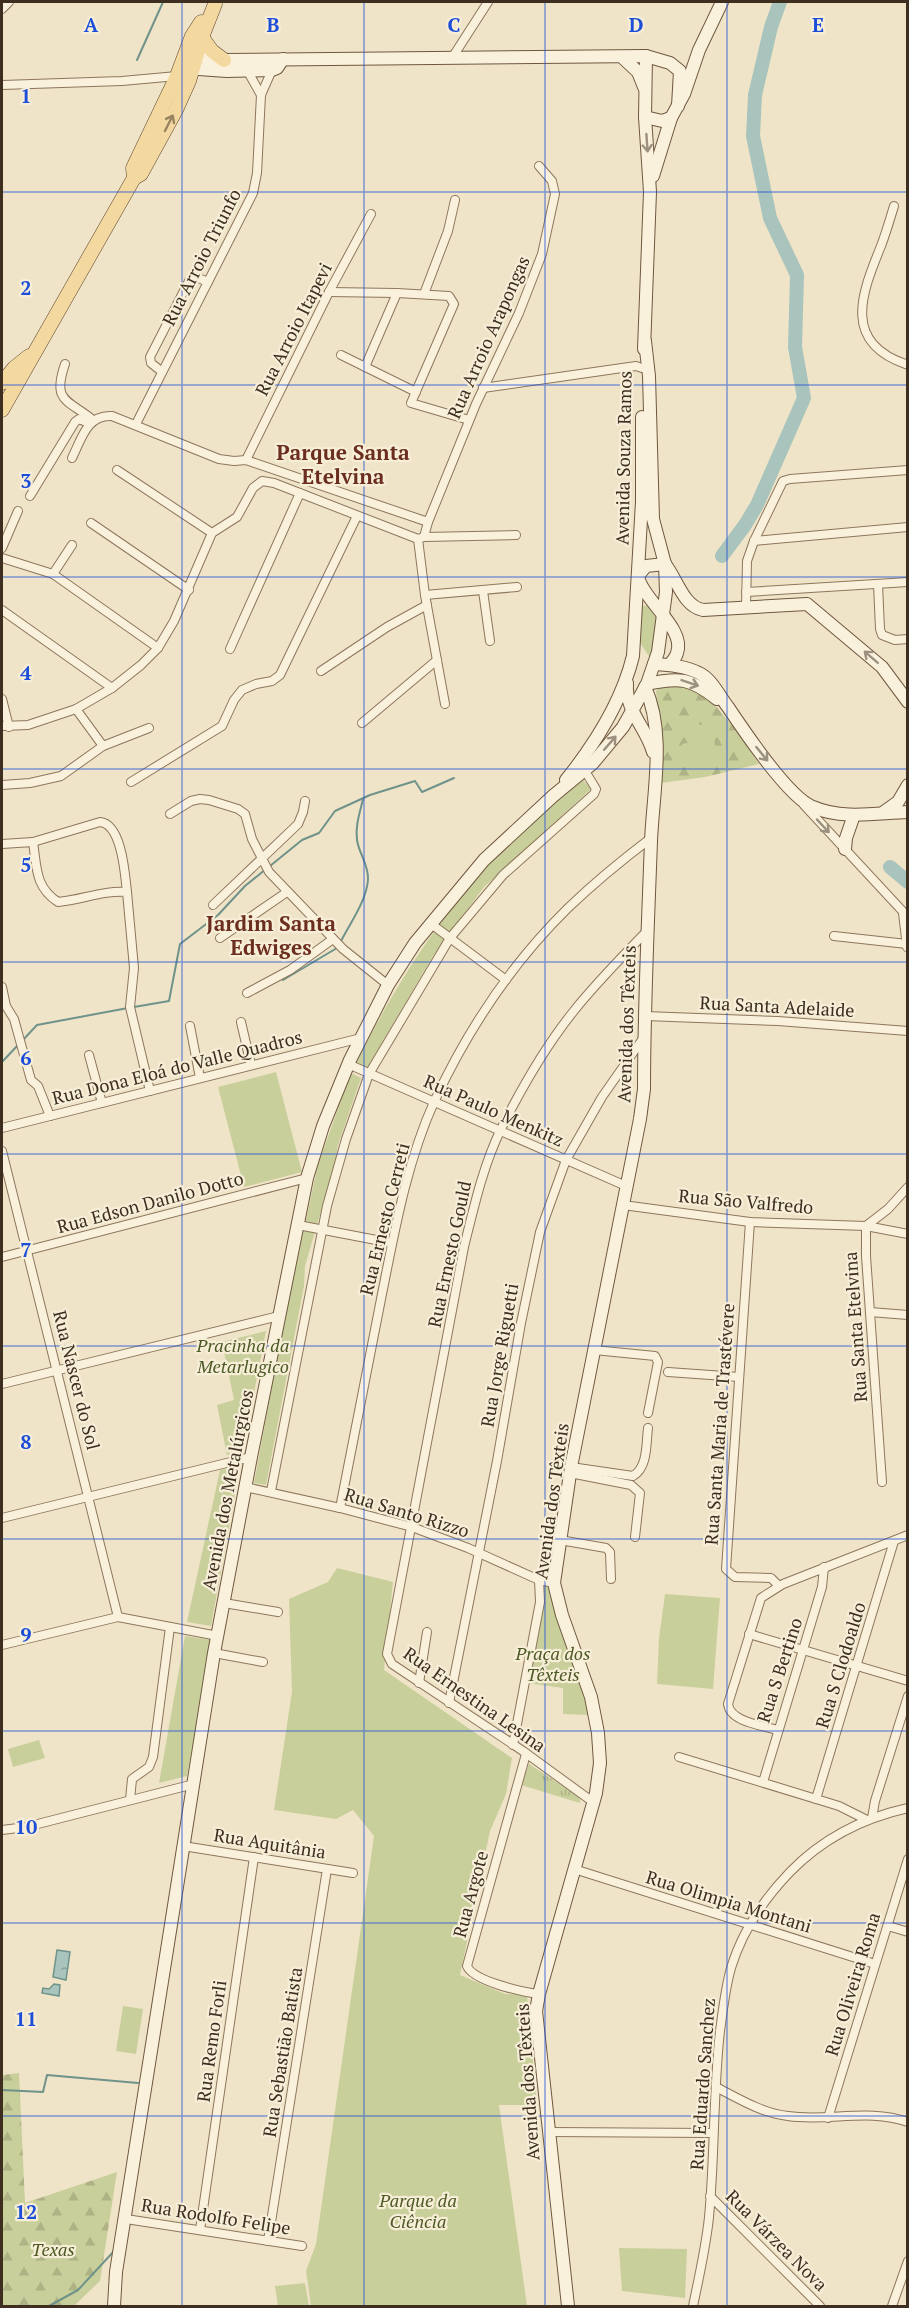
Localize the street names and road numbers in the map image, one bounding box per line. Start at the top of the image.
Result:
street label: Rua Arroio Triunfo [156,184,246,329]
street label: Rua Arroio Arapongas [441,252,535,422]
street label: Rua Arroio Itapevi [249,258,337,400]
street label: Avenida Souza Ramos [609,371,637,545]
street label: Avenida dos Têxteis [611,945,641,1103]
street label: Rua Santa Adelaide [699,990,855,1022]
street label: Rua Dona Eloá do Valle Quadros [49,1024,305,1110]
street label: Rua Paulo Menkitz [420,1068,568,1152]
street label: Rua Ernesto Cerreti [353,1140,415,1298]
street label: Rua Edson Danilo Dotto [54,1166,246,1238]
street label: Rua Ernesto Gould [422,1178,476,1330]
street label: Rua São Valfredo [678,1183,814,1219]
street label: Rua Santa Etelvina [838,1251,872,1403]
street label: Rua Jorge Riguetti [475,1281,523,1429]
street label: Rua Santa Maria de Trastévere [699,1302,739,1546]
street label: Rua Nascer do Sol [48,1308,106,1452]
street label: Avenida dos Metalúrgicos [196,1387,258,1593]
street label: Avenida dos Têxteis [528,1421,574,1581]
street label: Rua Santo Rizzo [342,1482,472,1542]
street label: Rua S Clodoaldo [809,1599,871,1731]
street label: Rua S Bertino [751,1614,807,1726]
street label: Rua Ernestina Lesina [399,1641,551,1757]
street label: Rua Aquitânia [212,1822,328,1864]
street label: Rua Argote [447,1848,493,1940]
street label: Rua Olimpia Montani [643,1864,815,1938]
street label: Rua Oliveira Roma [819,1909,885,2059]
street label: Rua Sebastião Batista [257,1965,307,2139]
street label: Rua Remo Forli [191,1979,231,2103]
street label: Rua Eduardo Sanchez [684,1997,720,2171]
street label: Avenida dos Têxteis [510,2003,544,2161]
street label: Rua Várzea Nova [721,2184,833,2296]
street label: Rua Rodolfo Felipe [140,2192,292,2240]

